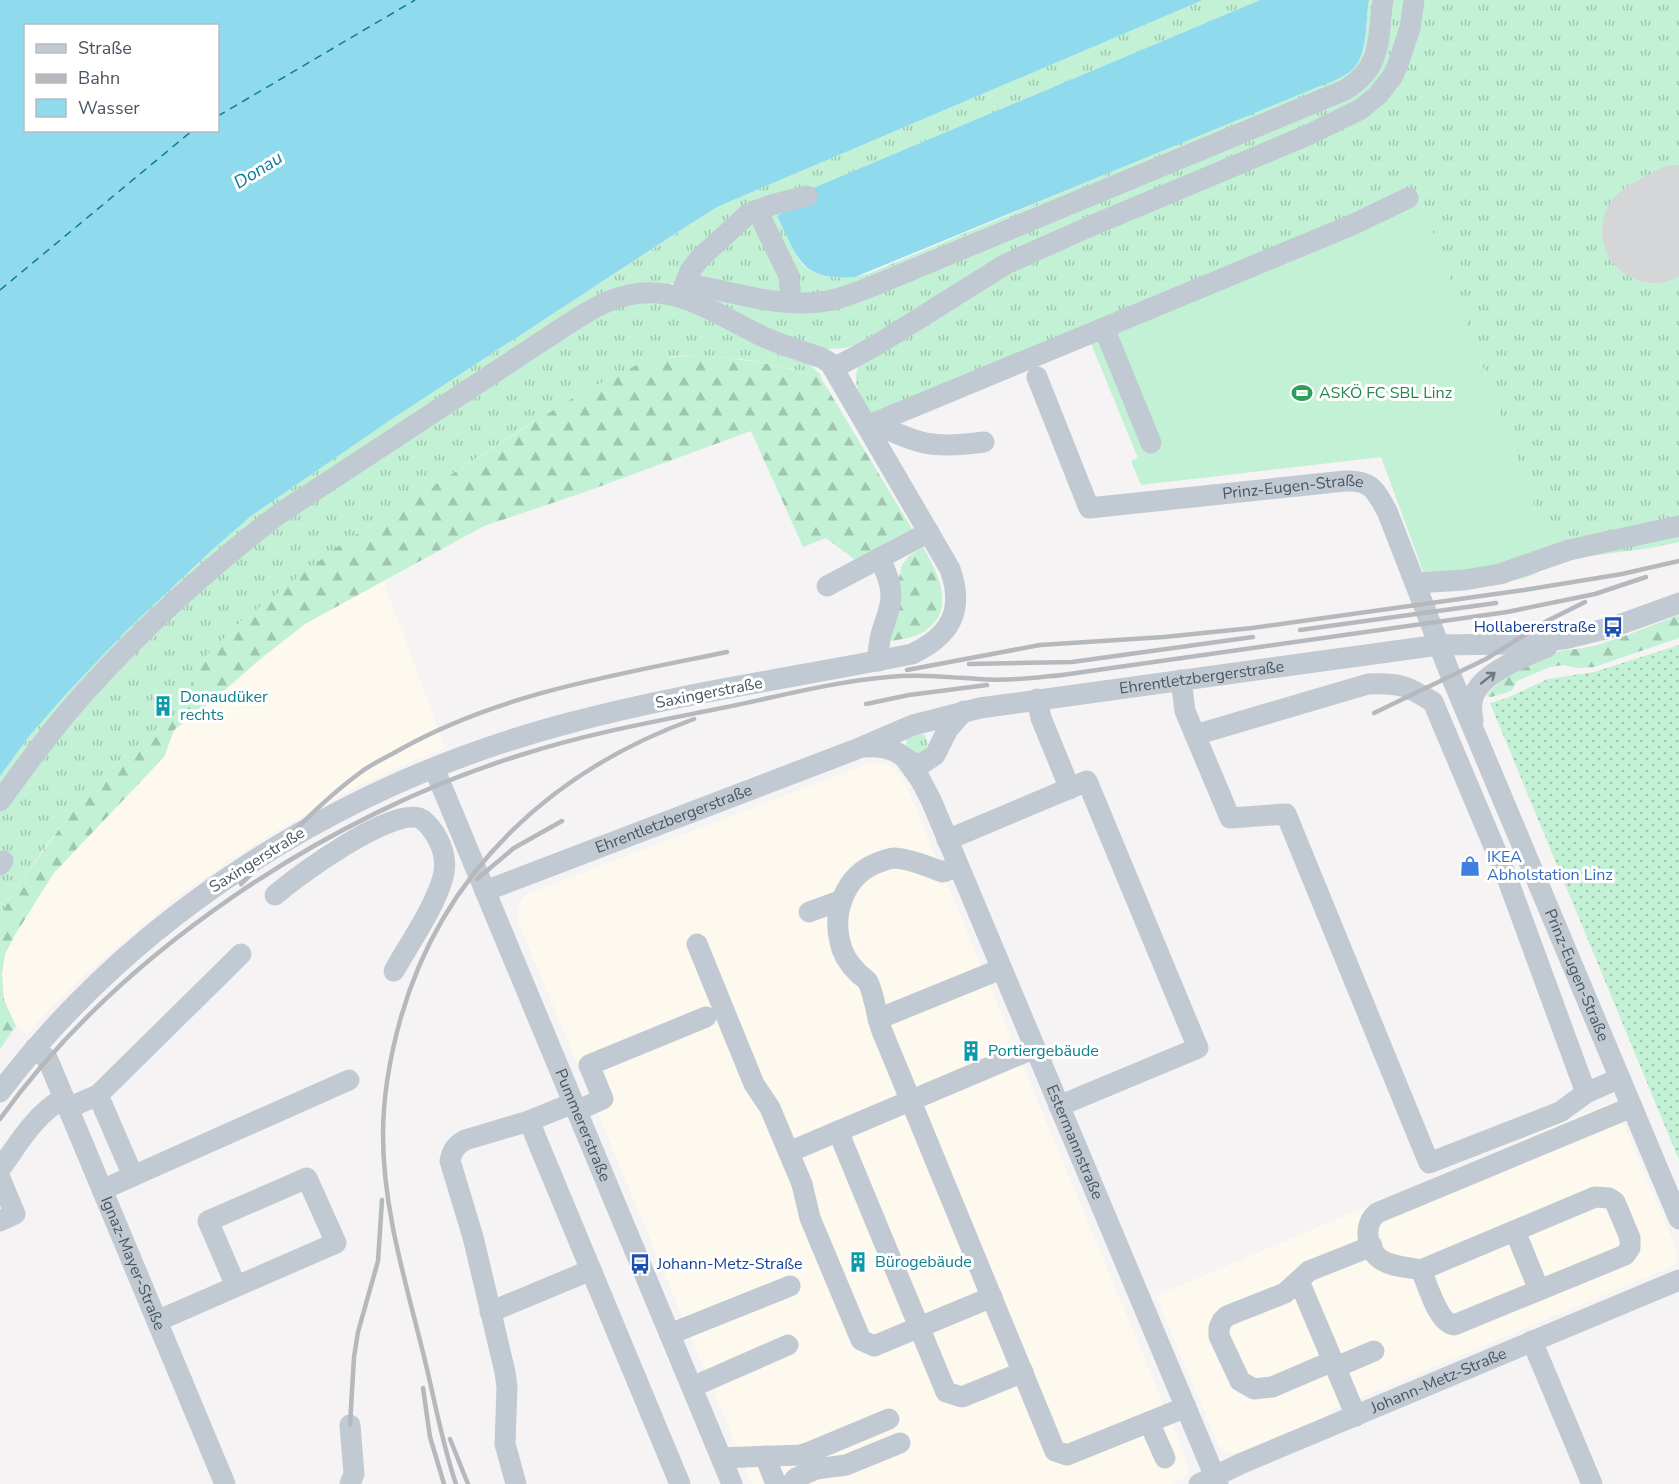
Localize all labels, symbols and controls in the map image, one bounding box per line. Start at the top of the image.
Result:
legend [24,24,219,132]
text: Straße [78,36,132,60]
text: Bahn [78,66,120,90]
text: Wasser [78,96,140,120]
water label: Donau [229,146,287,194]
sports icon: ASKÖ FC SBL Linz [1290,381,1314,405]
place label: ASKÖ FC SBL Linz [1319,382,1452,404]
street label: Prinz-Eugen-Straße [1221,470,1366,505]
bus stop icon: Hollabererstraße [1601,615,1625,639]
place label: Hollabererstraße [1474,616,1596,638]
street label: Ehrentletzbergerstraße [1118,655,1286,700]
street label: Saxingerstraße [654,672,764,714]
one-way arrow [1480,672,1496,685]
place label: Donaudüker rechts [180,686,268,726]
building icon: Donaudüker rechts [151,694,175,718]
street label: Ehrentletzbergerstraße [592,779,755,859]
street label: Saxingerstraße [205,822,309,898]
place label: IKEA Abholstation Linz [1487,846,1613,886]
shop icon: IKEA Abholstation Linz [1458,854,1482,878]
street label: Prinz-Eugen-Straße [1539,906,1614,1045]
building icon: Portiergebäude [959,1039,983,1063]
place label: Portiergebäude [988,1040,1099,1062]
street label: Pummererstraße [549,1065,616,1185]
street label: Estermannstraße [1041,1081,1108,1203]
street label: Ignaz-Mayer-Straße [95,1193,171,1334]
building icon: Bürogebäude [846,1250,870,1274]
place label: Bürogebäude [875,1251,972,1273]
bus stop icon: Johann-Metz-Straße [628,1252,652,1276]
place label: Johann-Metz-Straße [656,1253,803,1275]
street label: Johann-Metz-Straße [1366,1342,1510,1419]

